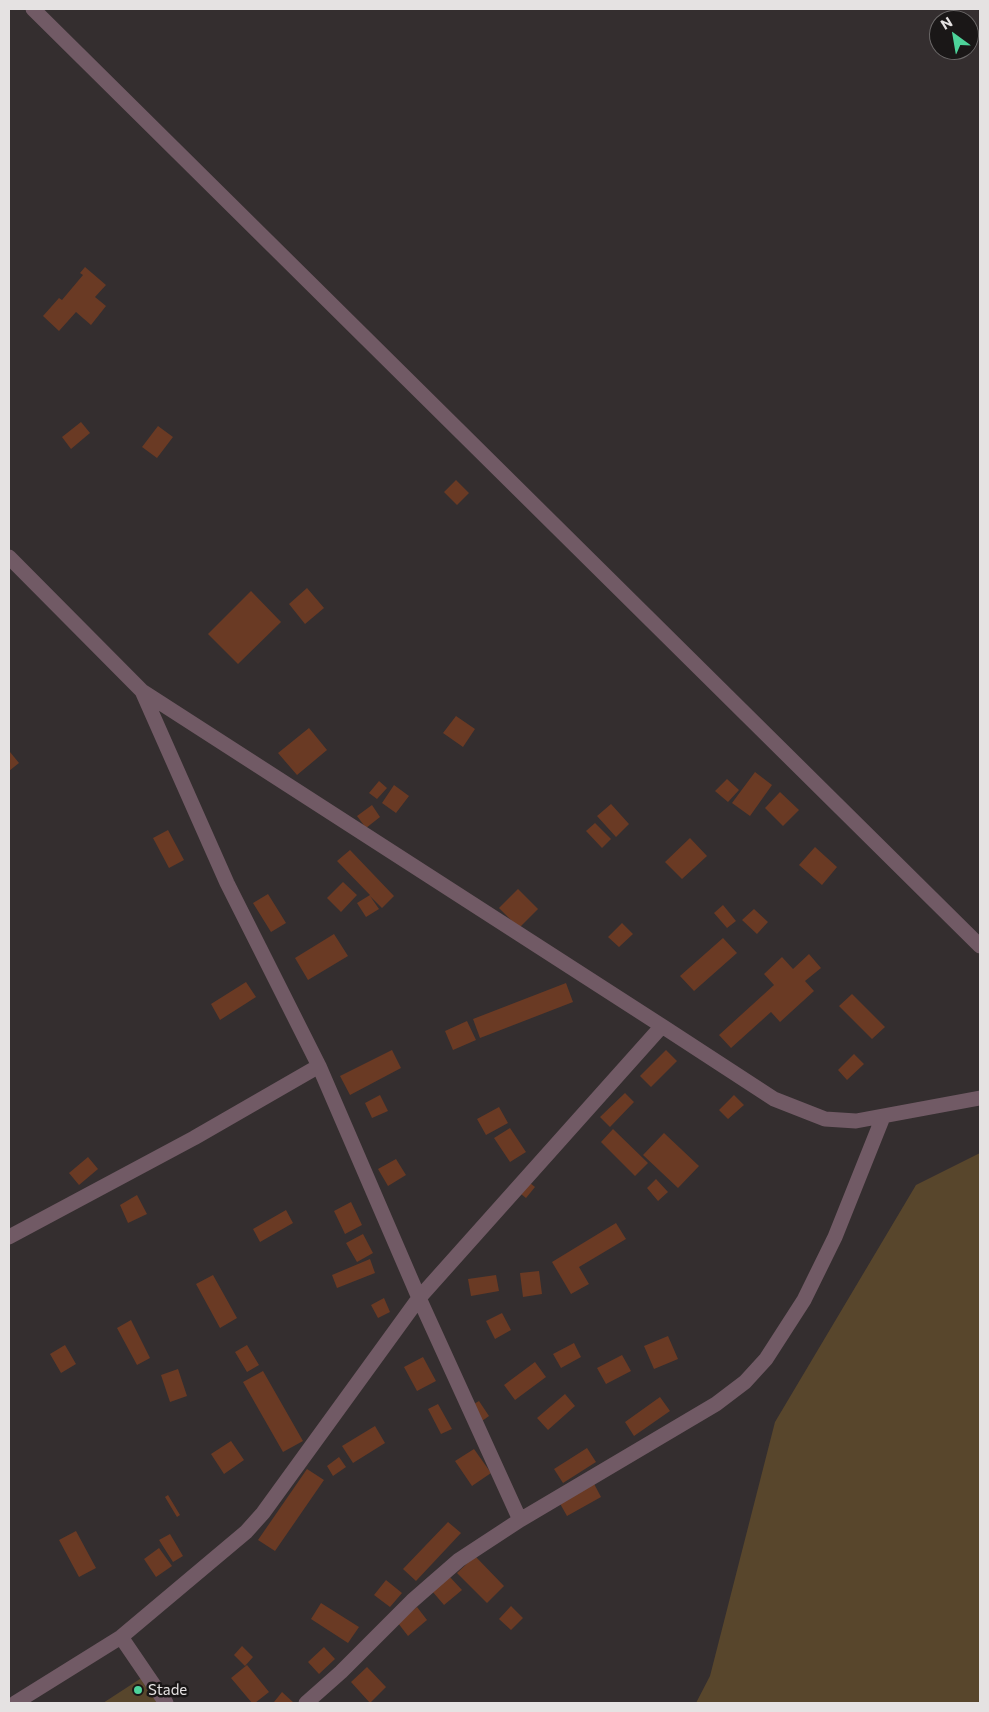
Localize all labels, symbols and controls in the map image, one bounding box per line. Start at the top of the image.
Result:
north arrow [929,10,979,60]
text: N [937,13,955,33]
place label: Stade [148,1681,187,1699]
marker: Stade [132,1684,144,1696]

